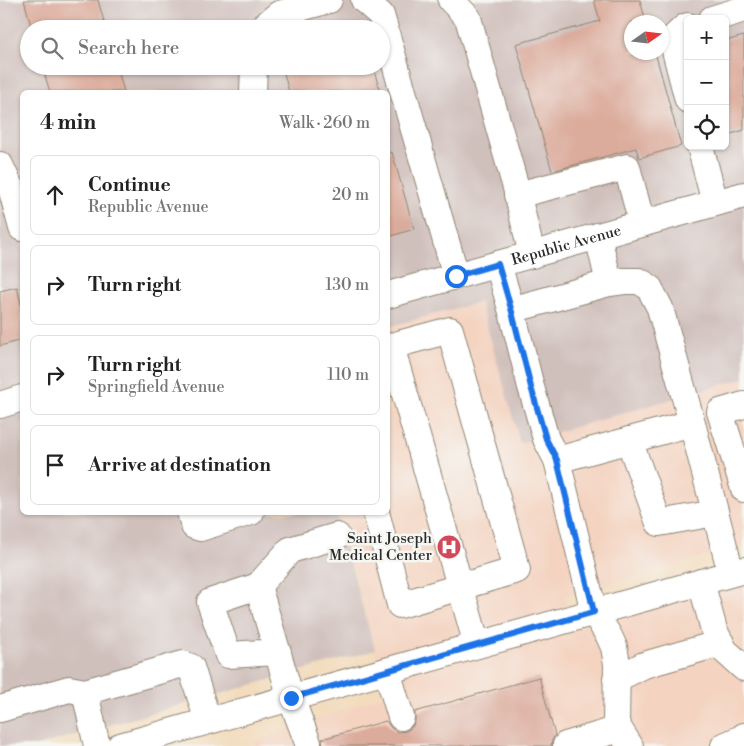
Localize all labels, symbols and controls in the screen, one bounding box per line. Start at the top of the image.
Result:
north arrow [624,15,669,60]
map controls [684,15,729,150]
button: + [684,15,729,60]
search box [20,20,390,75]
icon: search [38,34,66,62]
text: Search here [78,36,179,60]
button: − [684,60,729,105]
button: locate [684,105,729,150]
text: 4 min [40,110,96,136]
text: Walk · 260 m [279,113,370,133]
text: Continue [88,173,171,197]
icon: ahead [41,181,69,209]
text: 20 m [332,185,369,205]
text: Republic Avenue [88,197,209,217]
street label: Republic Avenue [509,221,623,270]
route start [445,265,468,288]
icon: right [41,271,69,299]
text: Turn right [88,273,181,297]
text: 130 m [325,275,369,295]
text: Turn right [88,353,181,377]
icon: right [41,361,69,389]
text: 110 m [327,365,369,385]
text: Springfield Avenue [88,377,225,397]
icon: arrive [41,451,69,479]
text: Arrive at destination [88,453,271,477]
place label: Saint Joseph Medical Center [329,529,433,565]
hospital icon: Saint Joseph Medical Center [436,534,462,560]
route end [280,687,303,710]

